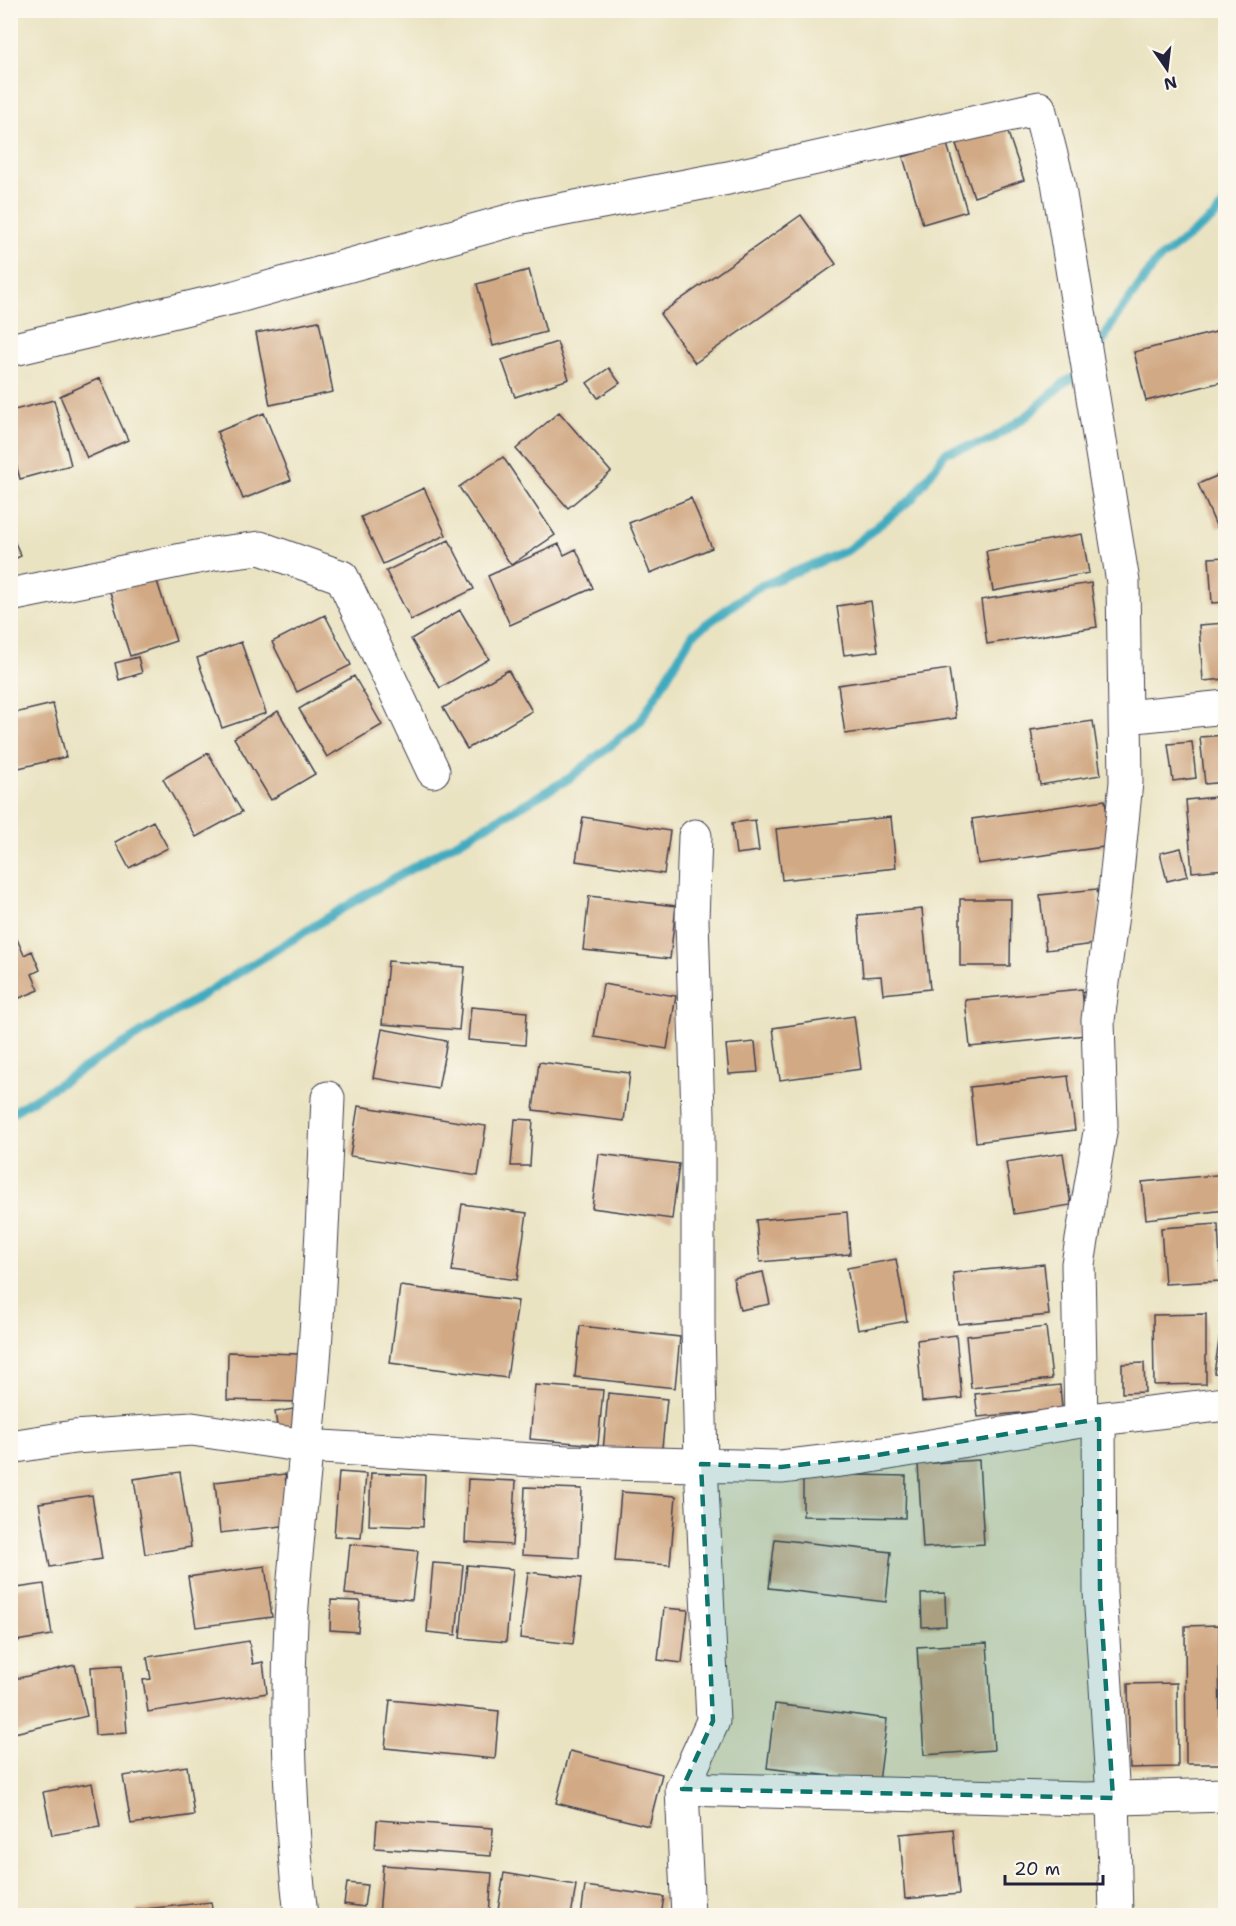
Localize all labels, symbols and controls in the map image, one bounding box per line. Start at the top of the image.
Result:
north arrow [1137,39,1197,99]
text: N [1162,71,1179,95]
scale bar [1005,1848,1102,1886]
text: 20 m [1014,1857,1060,1881]

